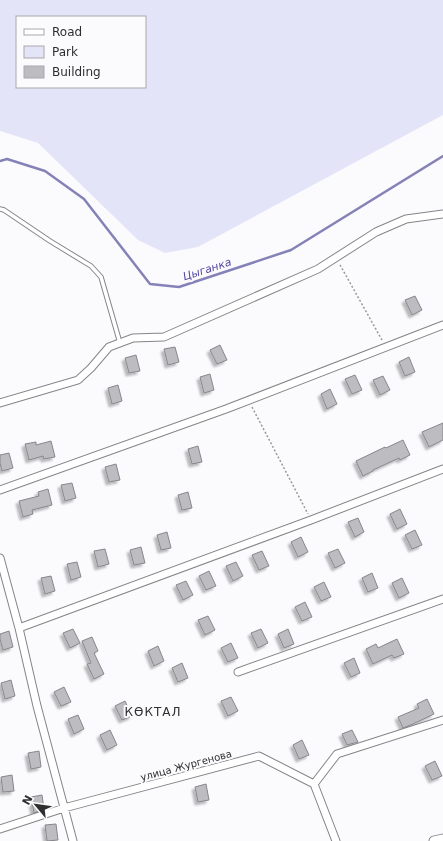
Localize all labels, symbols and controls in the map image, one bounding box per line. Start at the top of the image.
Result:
legend [16,16,146,88]
text: Road [52,25,82,39]
text: Park [52,45,78,59]
text: Building [52,65,101,79]
water label: Цыганка [181,255,233,283]
district label: КӨКТАЛ [124,705,182,719]
street label: улица Жургенова [139,748,233,783]
north arrow [16,785,56,825]
text: N [20,793,36,808]

